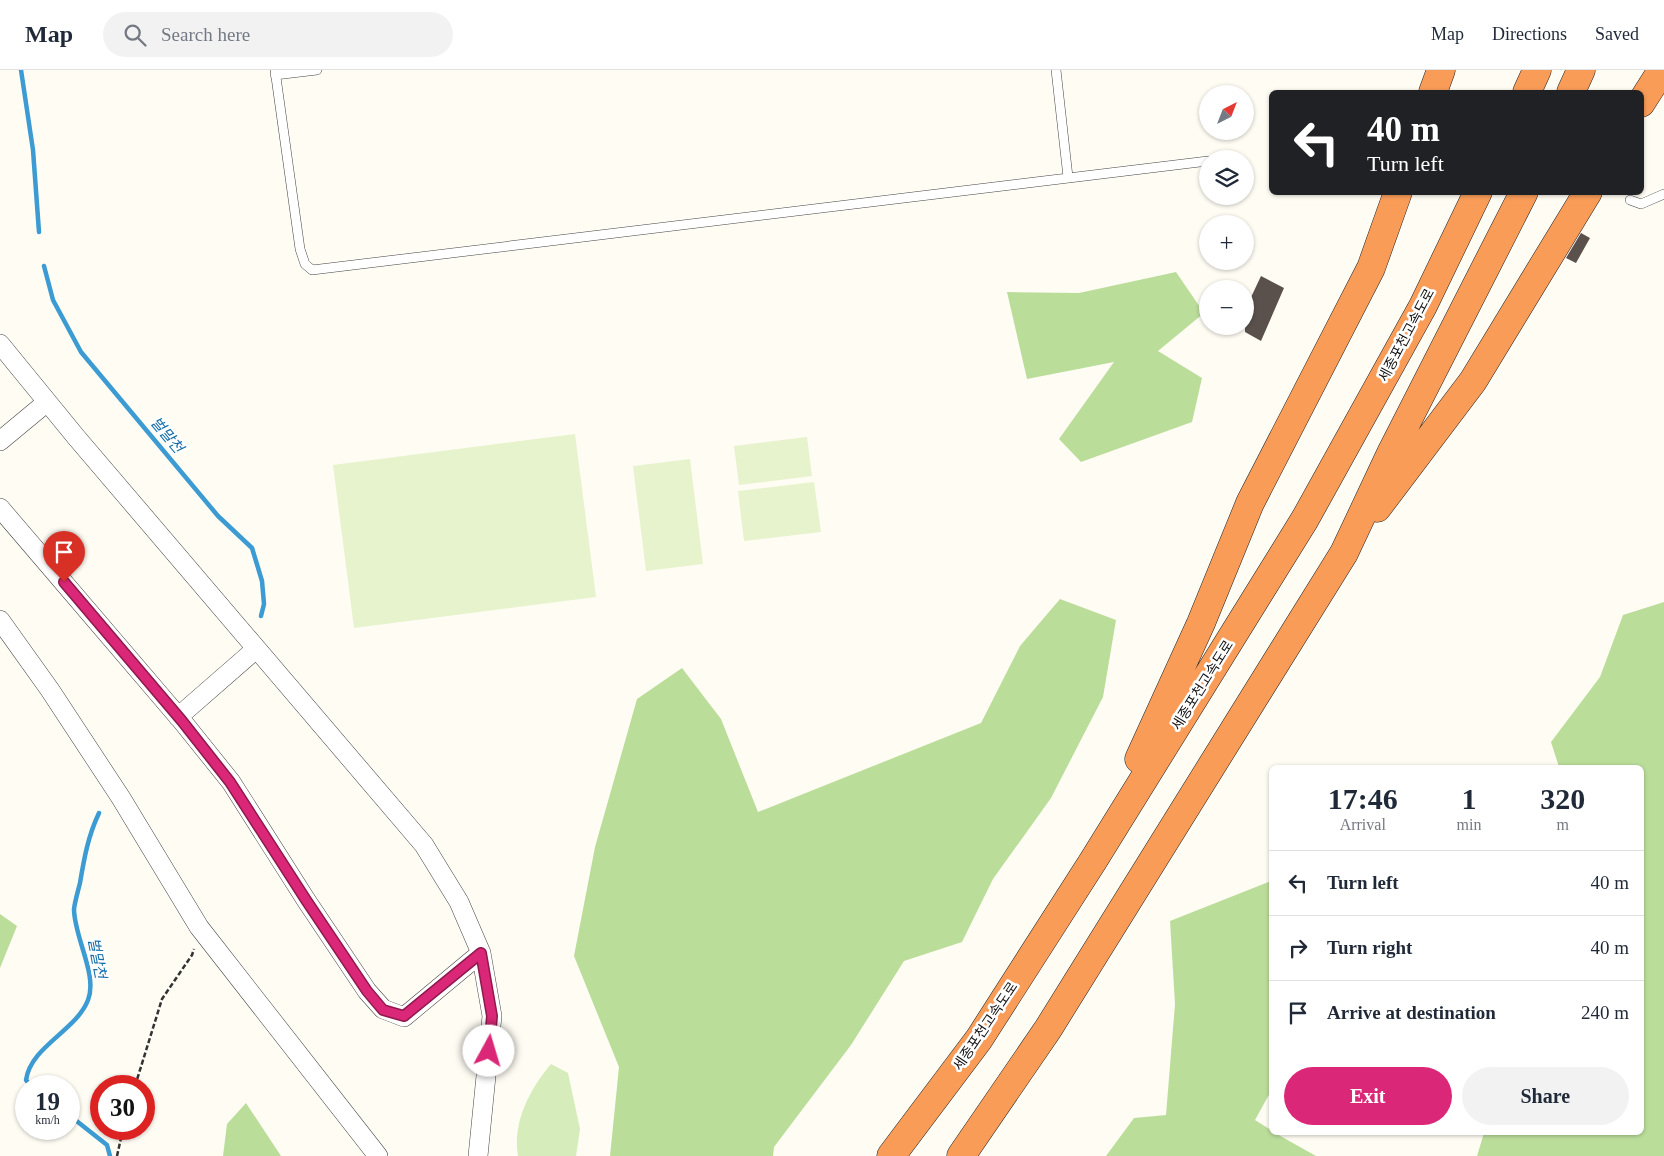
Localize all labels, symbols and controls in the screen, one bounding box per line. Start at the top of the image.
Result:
search box [103,12,453,57]
text: Map [25,21,73,47]
icon: search [121,21,149,49]
text: Search here [161,24,250,45]
text: Map [1431,24,1464,44]
text: Directions [1492,24,1567,44]
text: Saved [1595,24,1639,44]
north arrow [1199,85,1254,140]
map controls [1199,85,1254,335]
icon: left [1284,110,1349,175]
text: 40 m [1367,110,1440,149]
button: layers [1199,150,1254,205]
text: Turn left [1367,151,1444,176]
button: + [1199,215,1254,270]
button: − [1199,280,1254,335]
street label: 세종포천고속도로 [1375,286,1437,384]
water label: 벌말천 [148,414,188,458]
pin [43,531,85,582]
icon: arrive [50,538,78,566]
street label: 세종포천고속도로 [1168,637,1236,733]
text: 17:46 [1328,782,1398,815]
text: 1 [1461,782,1476,815]
text: 320 [1540,782,1585,815]
text: Arrival [1340,816,1386,833]
text: min [1457,816,1481,833]
text: m [1556,816,1569,833]
icon: left [1284,869,1312,897]
text: Turn left [1327,872,1399,893]
text: 40 m [1590,872,1629,893]
icon: right [1284,934,1312,962]
water label: 벌말천 [85,936,109,982]
text: Turn right [1327,937,1412,958]
text: 40 m [1590,937,1629,958]
street label: 세종포천고속도로 [950,979,1021,1073]
icon: arrive [1284,999,1312,1027]
text: Arrive at destination [1327,1002,1496,1023]
text: 240 m [1581,1002,1629,1023]
position arrow [462,1024,514,1076]
button: Exit [1284,1067,1452,1125]
button: Share [1462,1067,1629,1125]
speed limit sign: 30 [90,1075,155,1140]
text: 19 [35,1088,60,1115]
text: km/h [35,1113,60,1127]

